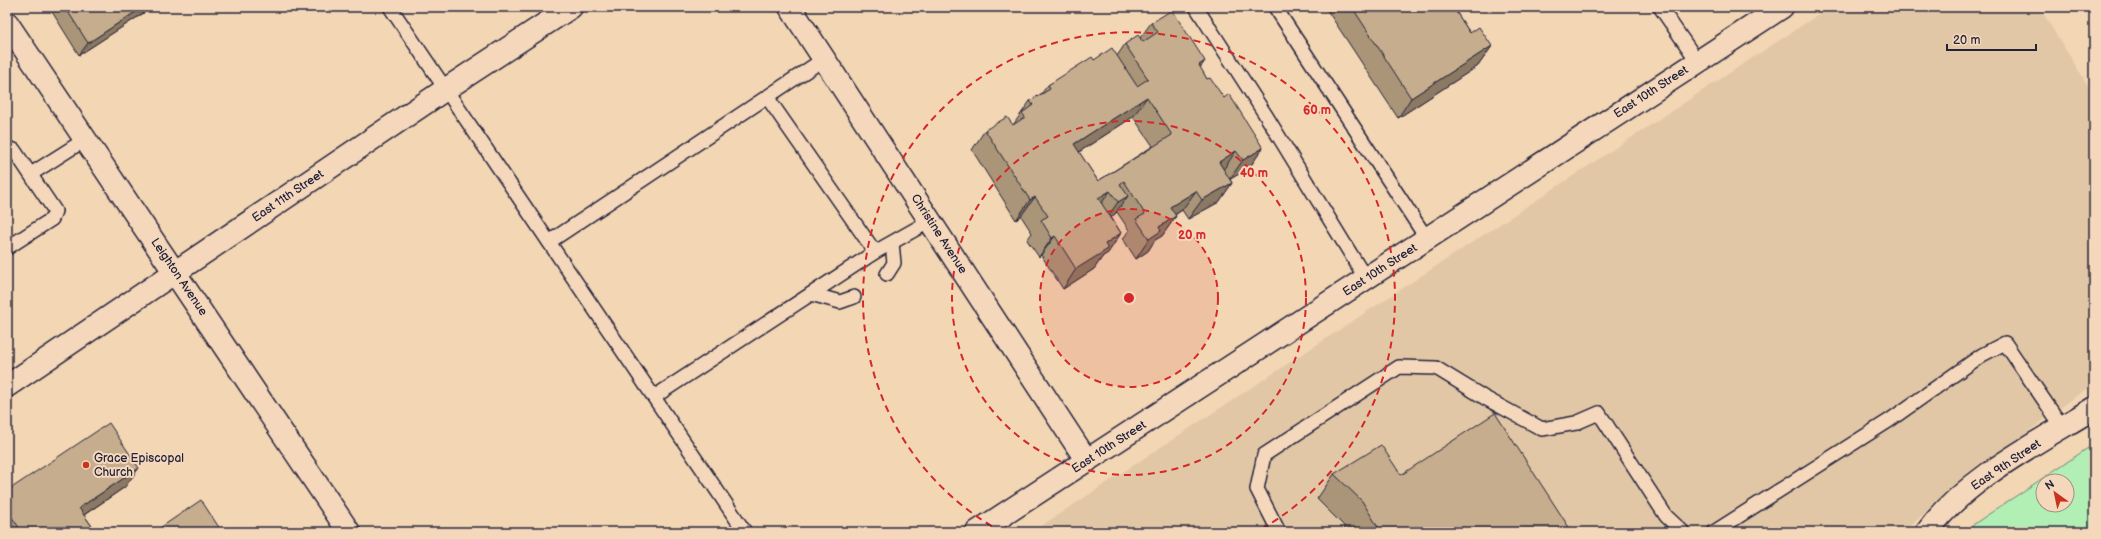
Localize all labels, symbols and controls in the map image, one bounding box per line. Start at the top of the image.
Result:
scale bar [1947,26,2036,52]
text: 20 m [1953,33,1980,48]
street label: East 10th Street [1611,62,1691,122]
text: 60 m [1303,103,1331,118]
street label: East 11th Street [249,166,327,225]
text: 40 m [1240,166,1268,181]
street label: Christine Avenue [908,191,970,277]
text: 20 m [1178,228,1206,243]
street label: Leighton Avenue [147,235,211,319]
street label: East 10th Street [1340,240,1420,300]
centre of rings [1122,291,1136,305]
street label: East 10th Street [1069,417,1149,477]
street label: East 9th Street [1968,436,2044,494]
place label: Grace Episcopal Church [94,451,184,480]
marker: Grace Episcopal Church [81,460,91,470]
north arrow [2035,473,2075,513]
text: N [2043,477,2057,493]

